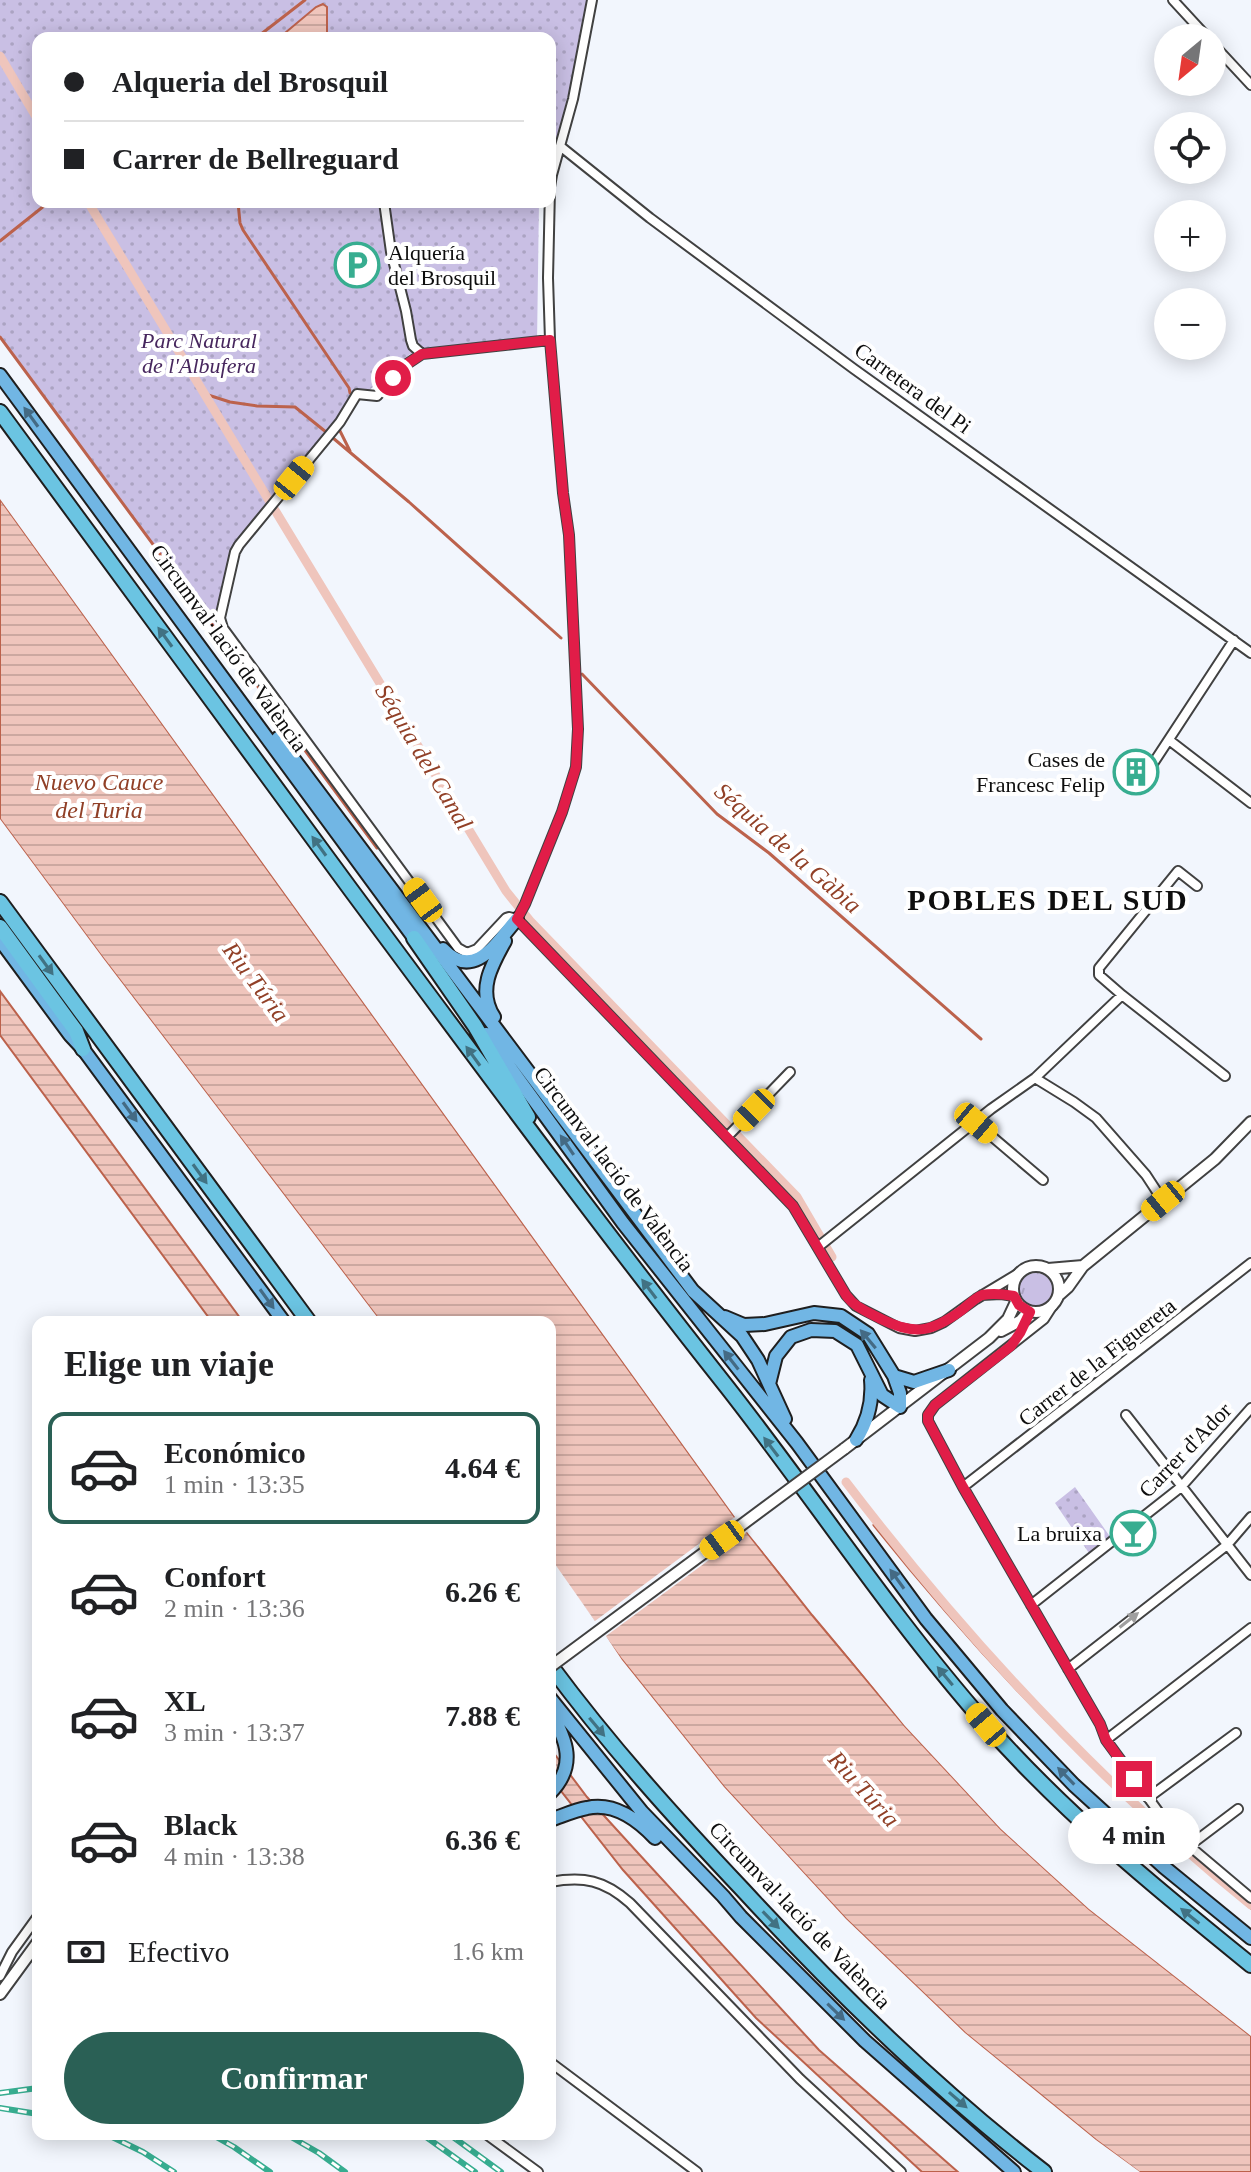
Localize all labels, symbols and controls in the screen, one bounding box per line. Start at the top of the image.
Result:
north arrow [1154,24,1226,96]
map controls [1154,24,1226,360]
text: Alqueria del Brosquil [112,65,388,98]
button: locate [1154,112,1226,184]
text: Carrer de Bellreguard [112,142,399,175]
button: + [1154,200,1226,272]
place label: Alquería del Brosquil [388,240,496,290]
parking icon: Alquería del Brosquil [333,241,381,289]
button: − [1154,288,1226,360]
park label: Parc Natural de l'Albufera [140,328,257,378]
street label: Carretera del Pi [850,337,976,439]
route start [375,360,411,396]
one-way arrow [23,406,39,428]
car [270,452,318,504]
street label: Circumval·lació de València [145,540,313,757]
one-way arrow [158,627,174,647]
water label: Séquia del Canal [370,679,478,835]
place label: Cases de Francesc Felip [976,747,1105,797]
building icon: Cases de Francesc Felip [1112,748,1160,796]
water label: Nuevo Cauce del Turia [34,769,164,823]
water label: Séquia de la Gàbia [710,778,866,918]
one-way arrow [312,836,328,857]
car [399,874,447,926]
district label: POBLES DEL SUD [907,883,1189,916]
water label: Riu Túria [217,936,294,1027]
one-way arrow [38,955,54,975]
one-way arrow [466,1045,482,1066]
street label: Circumval·lació de València [529,1062,699,1277]
car [729,1084,779,1136]
car [950,1098,1002,1148]
one-way arrow [121,1102,137,1122]
one-way arrow [560,1135,575,1156]
one-way arrow [192,1164,208,1185]
car [1137,1177,1189,1225]
one-way arrow [641,1279,657,1299]
one-way arrow [259,1289,275,1309]
street label: Carrer de la Figuereta [1013,1293,1181,1431]
one-way arrow [860,1329,877,1349]
text: Elige un viaje [64,1344,274,1384]
one-way arrow [724,1350,740,1370]
street label: Carrer d'Ador [1134,1397,1237,1503]
icon: car [68,1432,140,1504]
text: Económico [164,1436,306,1469]
one-way arrow [763,1436,779,1458]
text: 4.64 € [445,1451,520,1484]
text: 1 min · 13:35 [164,1470,305,1499]
bar icon: La bruixa [1109,1509,1157,1557]
car [696,1516,748,1564]
place label: La bruixa [1017,1521,1102,1546]
icon: car [68,1556,140,1628]
text: Confort [164,1560,266,1593]
one-way arrow [889,1568,905,1590]
text: 6.26 € [445,1575,520,1608]
text: 2 min · 13:36 [164,1594,305,1623]
one-way arrow [1119,1613,1139,1629]
one-way arrow [937,1666,954,1686]
icon: car [68,1680,140,1752]
text: XL [164,1684,206,1717]
text: 7.88 € [445,1699,520,1732]
car [961,1699,1011,1751]
one-way arrow [588,1716,605,1736]
text: 3 min · 13:37 [164,1718,305,1747]
water label: Riu Túria [823,1745,905,1832]
route end [1116,1761,1152,1797]
one-way arrow [1057,1767,1076,1786]
icon: car [68,1804,140,1876]
callout: 4 min [1068,1807,1200,1863]
text: Black [164,1808,237,1841]
street label: Circumval·lació de València [704,1816,896,2014]
text: 4 min [1103,1821,1165,1850]
text: 6.36 € [445,1823,520,1856]
text: 4 min · 13:38 [164,1842,305,1871]
one-way arrow [1181,1908,1201,1925]
one-way arrow [761,1910,780,1929]
icon: cash [64,1930,108,1974]
text: Efectivo [128,1935,230,1968]
text: 1.6 km [452,1937,524,1966]
one-way arrow [826,2002,845,2021]
button: Confirmar [64,2032,524,2124]
one-way arrow [948,2091,968,2108]

